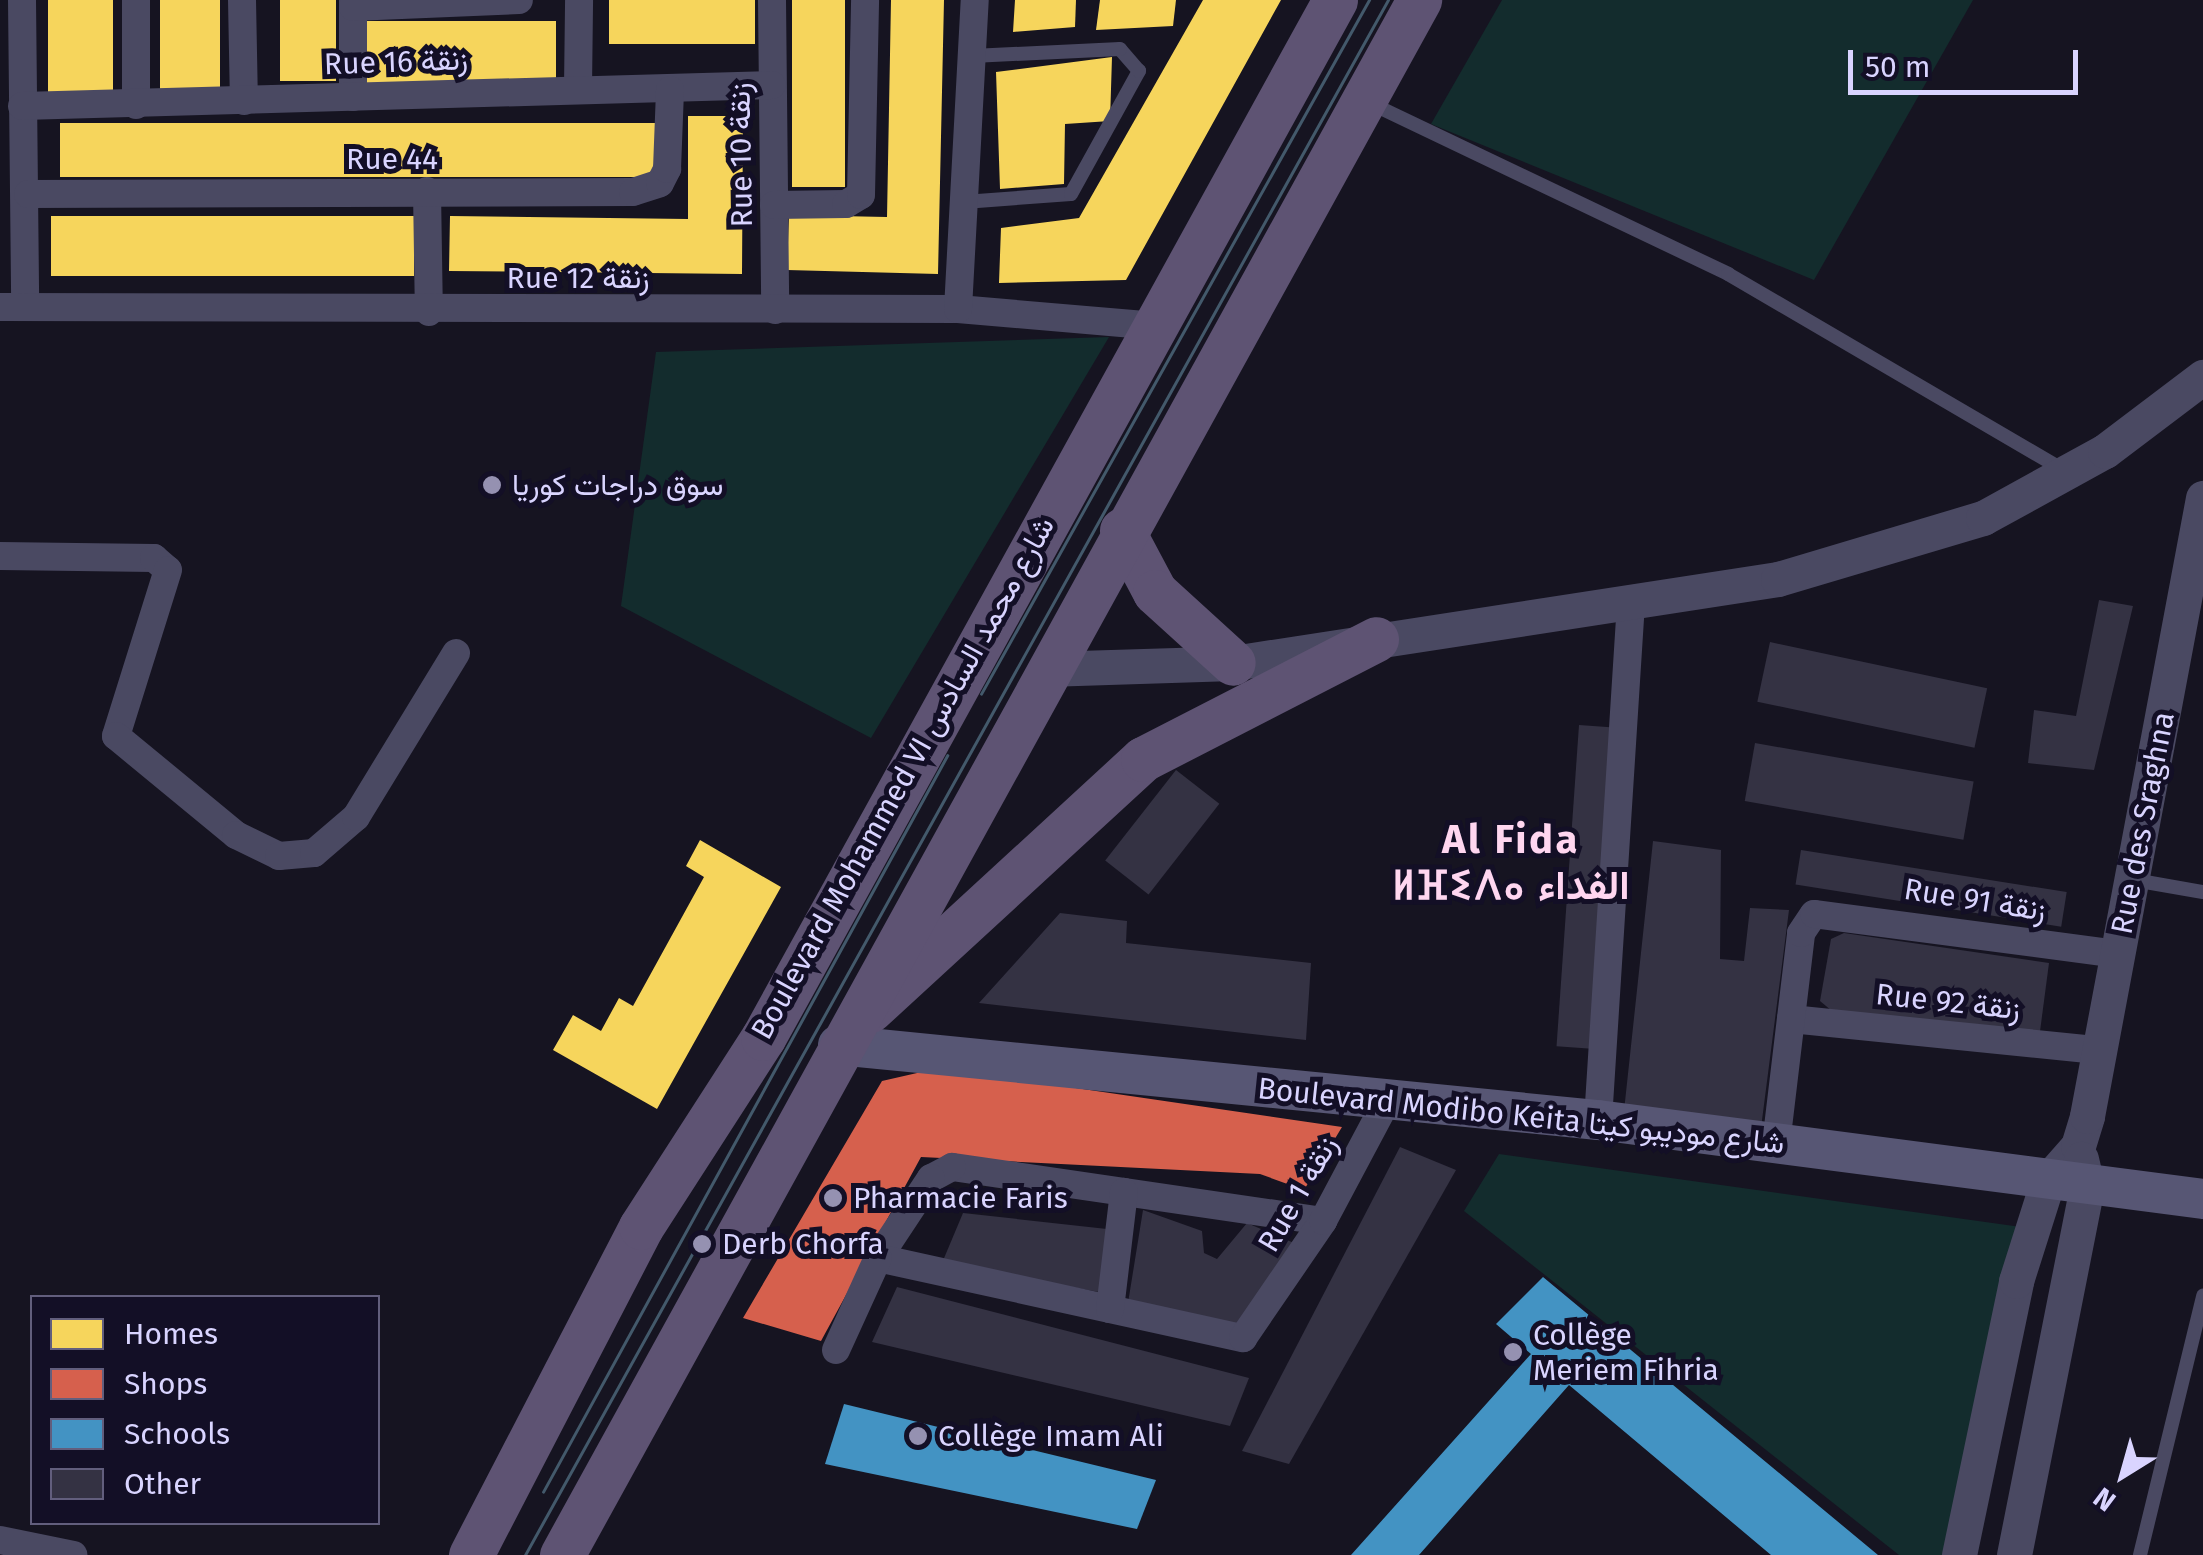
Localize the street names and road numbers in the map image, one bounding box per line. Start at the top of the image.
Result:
street label: Rue 16 زنقة [323,41,469,83]
street label: Rue 10 زنقة [722,82,760,228]
street label: Rue 44 [346,141,438,177]
street label: Rue 12 زنقة [507,260,649,296]
street label: Boulevard Mohammed VI شارع محمد السادس [744,511,1062,1045]
street label: Rue des Sraghna [2104,709,2182,937]
street label: Rue 91 زنقة [1901,871,2049,929]
street label: Rue 92 زنقة [1874,977,2022,1027]
street label: Boulevard Modibo Keita شارع موديبو كيتا [1256,1070,1786,1162]
street label: Rue 1 زنقة [1250,1130,1346,1258]

